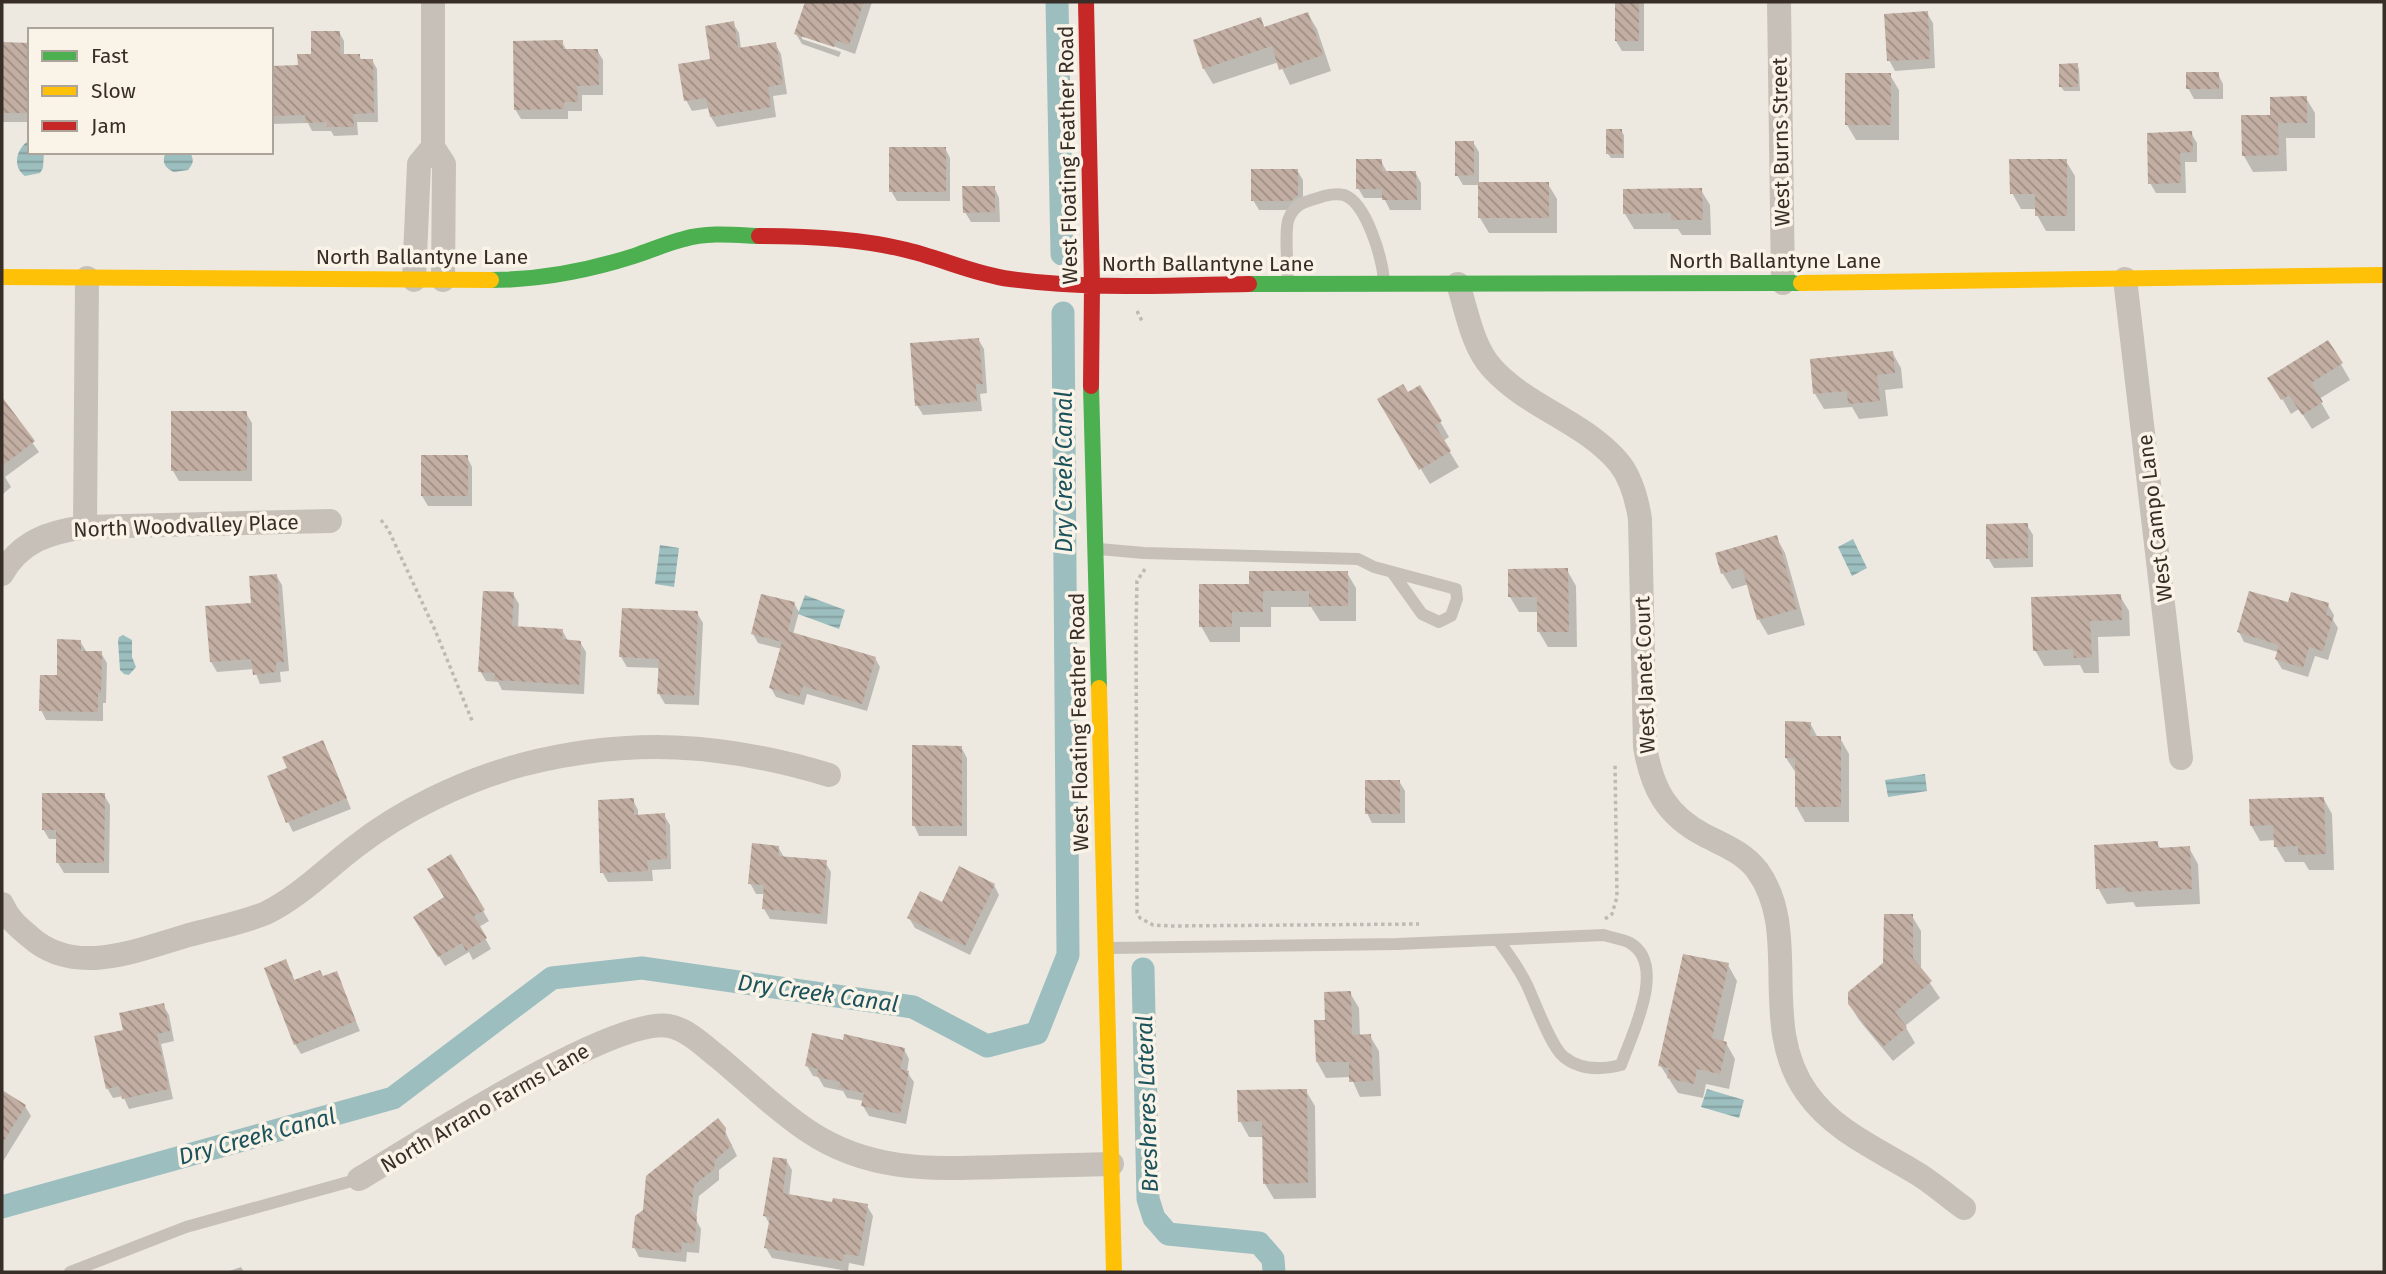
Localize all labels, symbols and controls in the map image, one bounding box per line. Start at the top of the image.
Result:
street label: West Floating Feather Road [1053,25,1083,285]
legend [28,28,273,154]
text: Fast [91,43,129,69]
street label: West Burns Street [1767,57,1795,227]
text: Slow [91,78,136,104]
text: Jam [91,113,127,139]
street label: North Ballantyne Lane [316,244,528,270]
street label: North Ballantyne Lane [1669,248,1881,274]
street label: North Ballantyne Lane [1102,251,1314,277]
water label: Dry Creek Canal [1050,391,1078,553]
street label: West Campo Lane [2132,433,2178,603]
street label: North Woodvalley Place [73,509,299,543]
street label: West Floating Feather Road [1064,592,1094,852]
street label: West Janet Court [1629,595,1661,754]
water label: Dry Creek Canal [736,968,900,1018]
water label: Bresheres Lateral [1130,1015,1164,1193]
street label: North Arrano Farms Lane [376,1038,594,1178]
water label: Dry Creek Canal [175,1102,339,1170]

